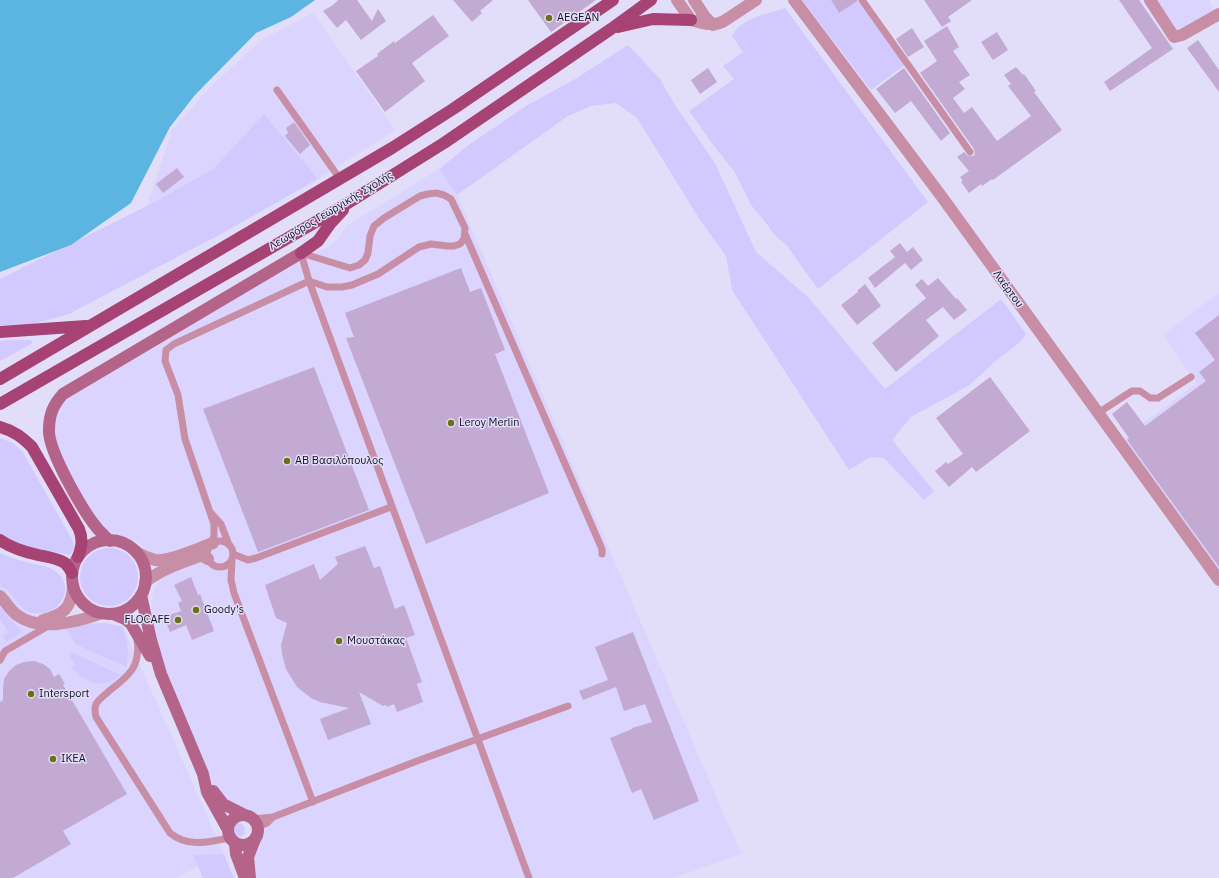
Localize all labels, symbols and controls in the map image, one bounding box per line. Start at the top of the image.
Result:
place label: AEGEAN [557,11,599,25]
marker: AEGEAN [544,13,554,23]
street label: Λεωφόρος Γεωργικής Σχολής [267,169,395,253]
street label: Λαέρτου [990,268,1026,310]
place label: Leroy Merlin [459,416,520,430]
marker: Leroy Merlin [446,418,456,428]
place label: ΑΒ Βασιλόπουλος [295,454,383,468]
marker: ΑΒ Βασιλόπουλος [282,456,292,466]
place label: Goody's [204,603,244,617]
marker: Goody's [191,605,201,615]
place label: FLOCAFE [124,613,170,627]
marker: FLOCAFE [173,615,183,625]
place label: Μουστάκας [347,634,405,648]
marker: Μουστάκας [334,636,344,646]
place label: Intersport [39,687,89,701]
marker: Intersport [26,689,36,699]
place label: ΙΚΕΑ [61,752,86,766]
marker: ΙΚΕΑ [48,754,58,764]

